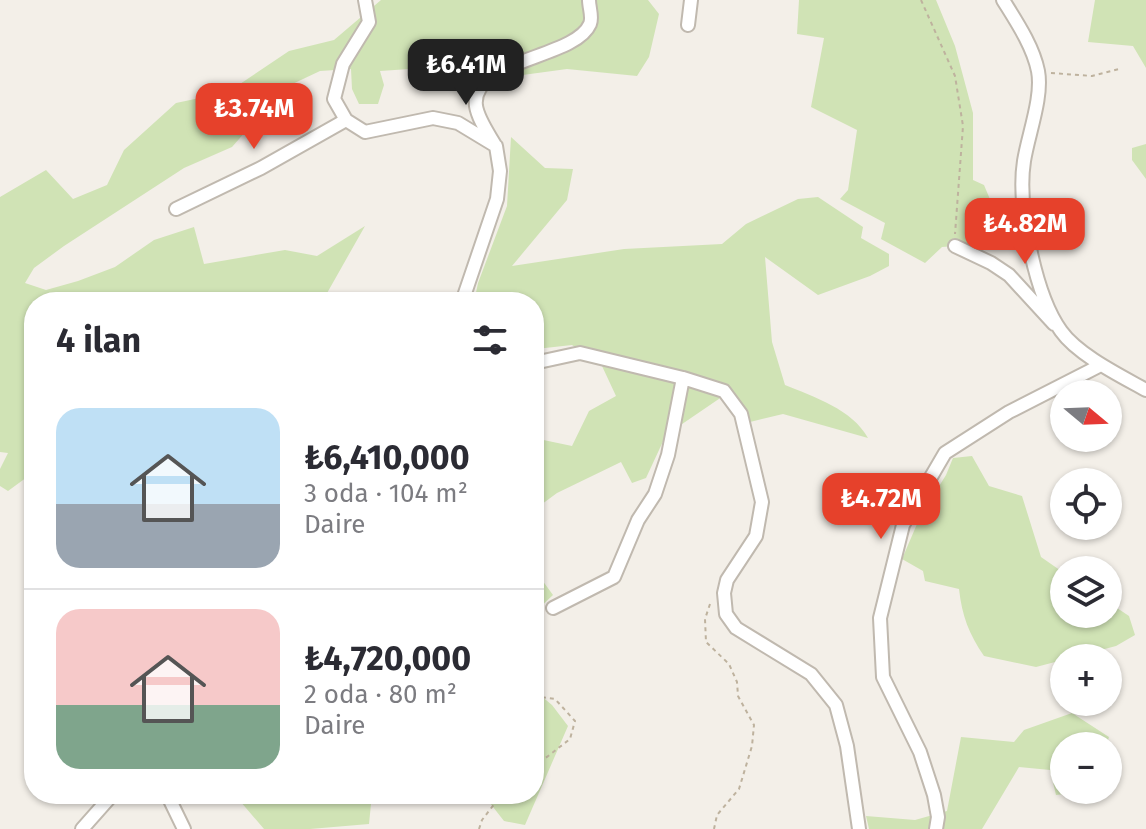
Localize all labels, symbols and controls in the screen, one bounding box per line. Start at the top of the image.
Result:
pin: ₺6.41M [401,39,531,107]
text: ₺6.41M [426,49,506,80]
pin: ₺3.74M [189,83,319,151]
text: ₺3.74M [214,93,294,124]
pin: ₺4.82M [960,198,1090,266]
text: ₺4.82M [983,208,1067,239]
icon: filters [468,318,512,362]
text: 4 ilan [56,320,141,361]
north arrow [1050,380,1122,452]
map controls [1050,380,1122,804]
text: ₺6,410,000 [304,437,470,478]
icon: home [120,440,216,536]
button: locate [1050,468,1122,540]
pin: ₺4.72M [816,473,946,541]
text: 3 oda · 104 m² [304,478,468,509]
text: ₺4.72M [840,483,922,514]
text: Daire [304,509,365,540]
button: layers [1050,556,1122,628]
text: ₺4,720,000 [304,638,471,679]
icon: home [120,641,216,737]
button: + [1050,644,1122,716]
text: 2 oda · 80 m² [304,679,457,710]
text: Daire [304,710,365,741]
button: − [1050,732,1122,804]

